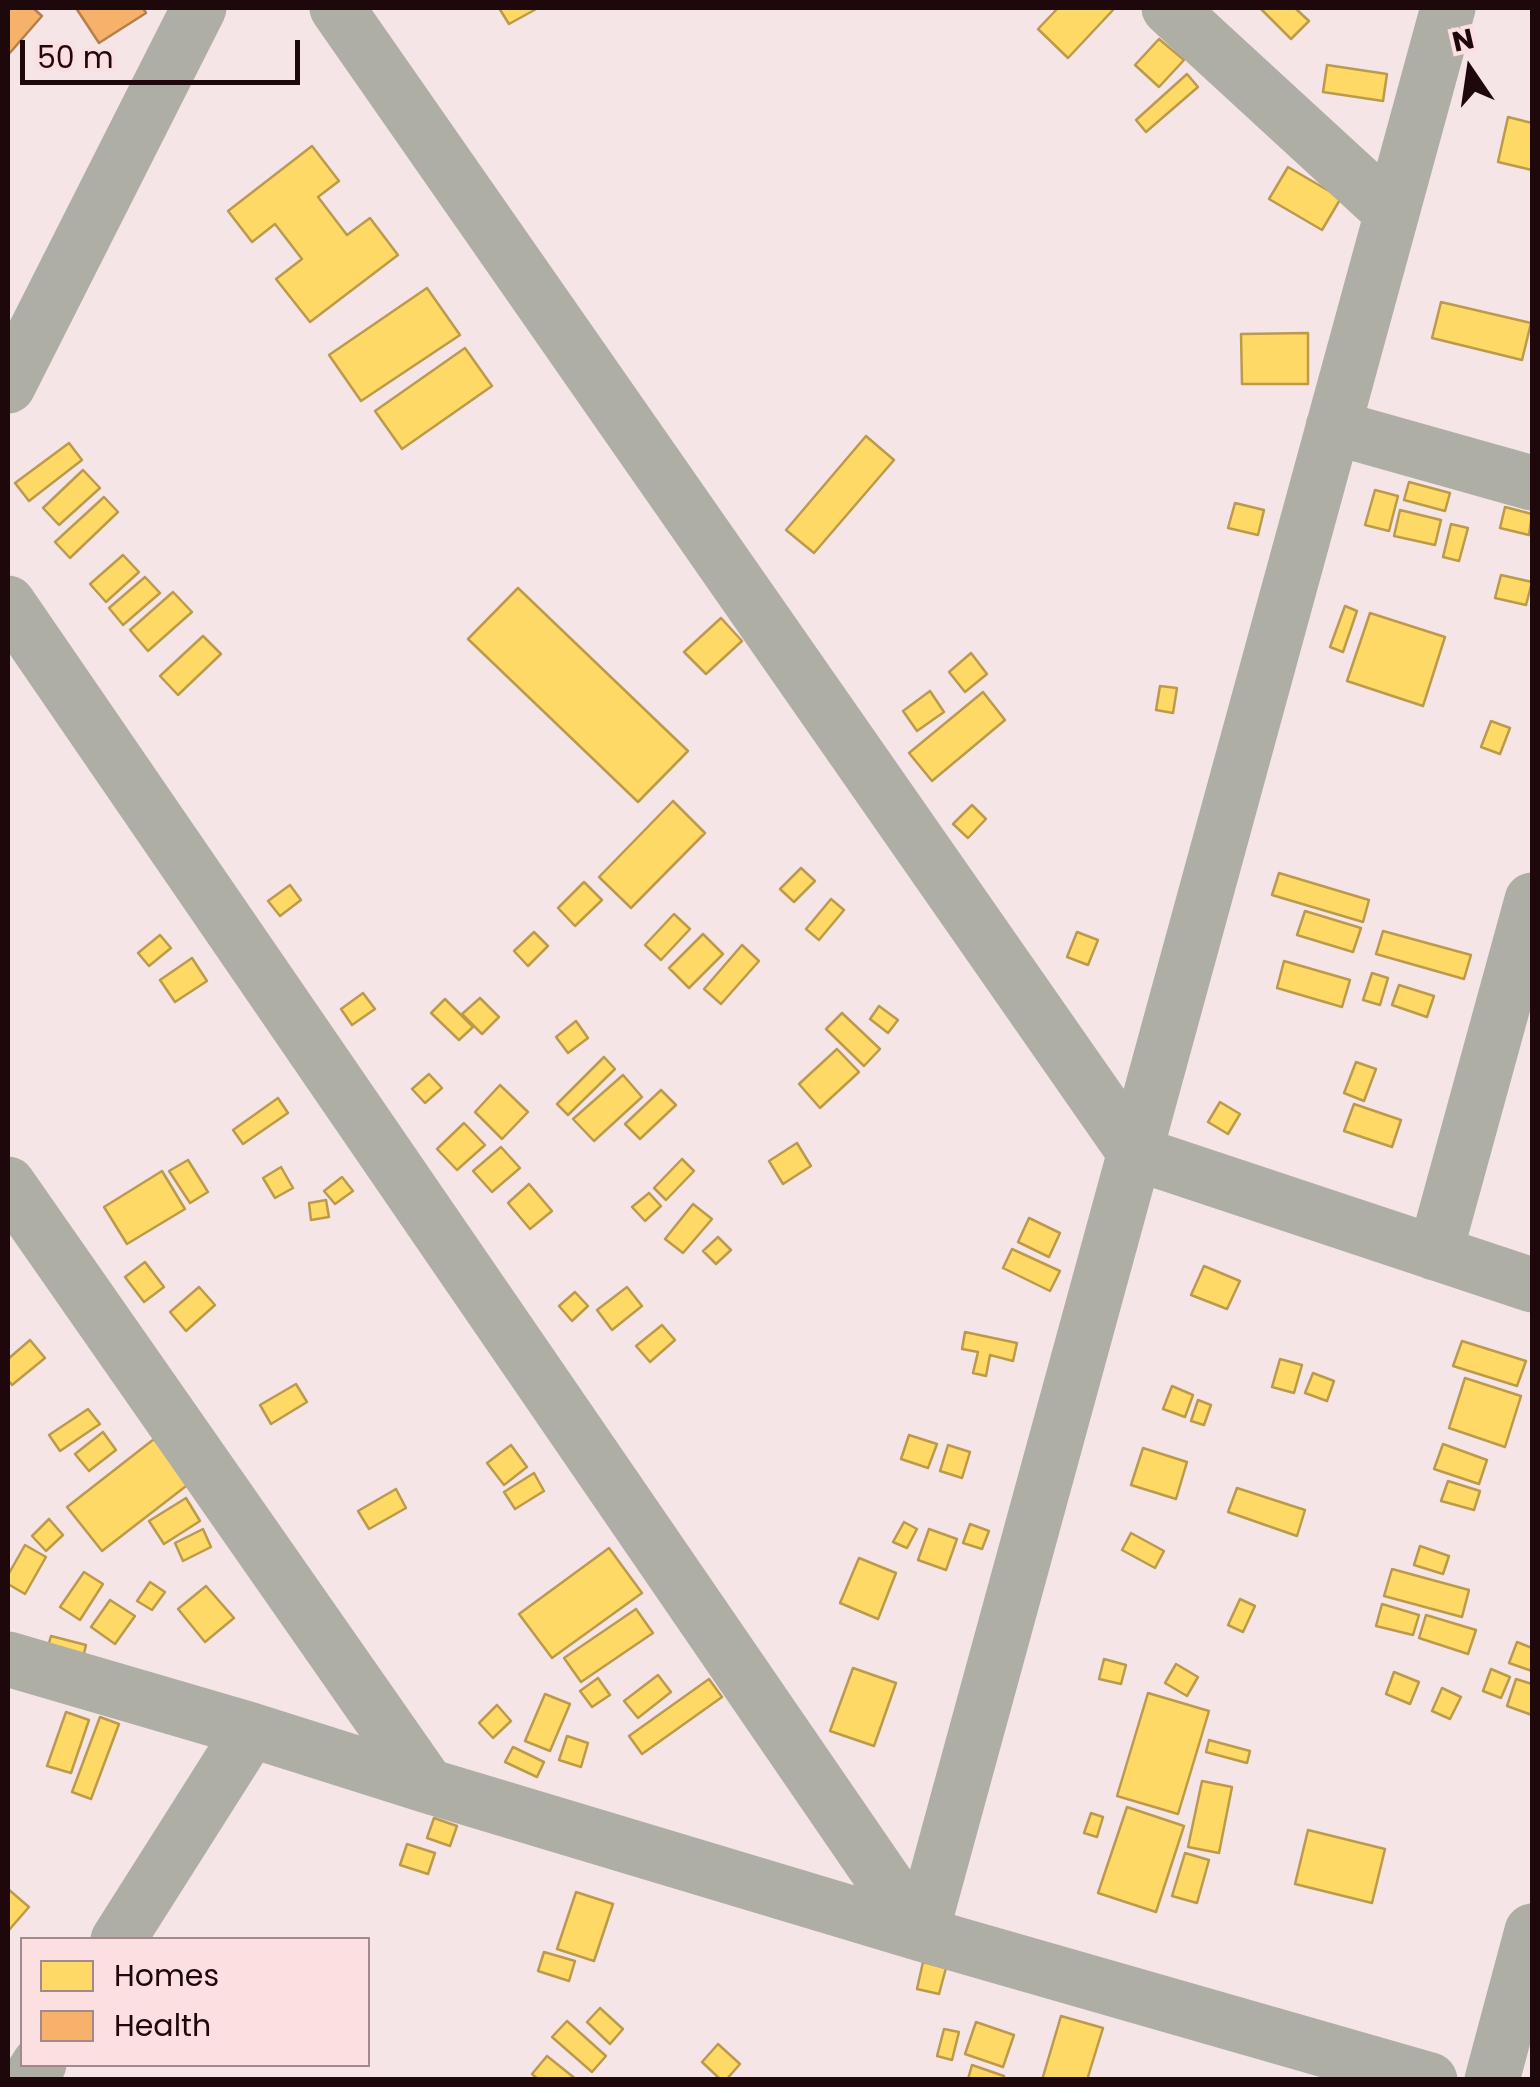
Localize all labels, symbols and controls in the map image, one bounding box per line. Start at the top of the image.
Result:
text: N [1448,19,1478,62]
scale bar [25,20,305,82]
north arrow [1420,20,1520,120]
text: 50 m [37,36,114,79]
legend [20,1937,370,2067]
text: Homes [114,1954,219,1997]
text: Health [114,2004,211,2047]

